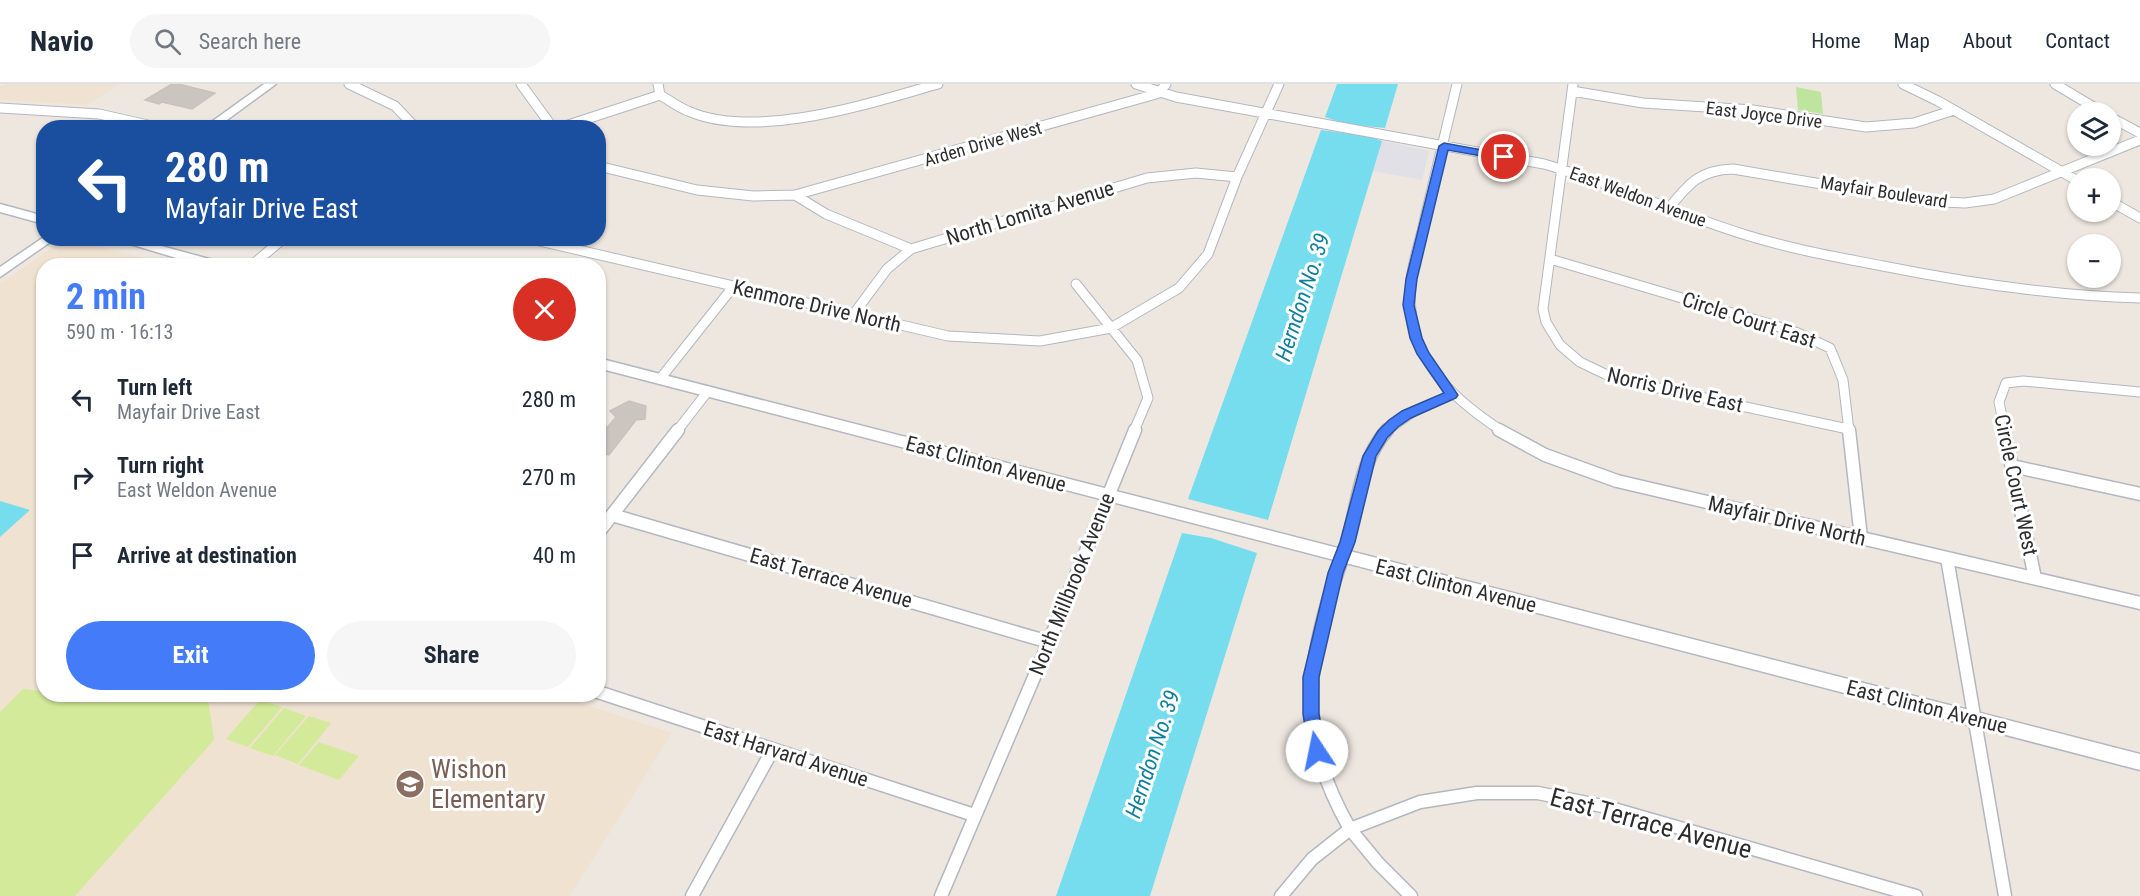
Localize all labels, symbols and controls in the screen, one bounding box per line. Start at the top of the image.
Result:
search box [130,14,550,68]
text: Navio [30,25,94,58]
icon: search [151,25,184,58]
text: Search here [199,29,301,54]
text: Home [1811,29,1861,53]
text: Map [1894,29,1930,53]
text: About [1963,29,2012,53]
text: Contact [2045,29,2110,53]
street label: East Joyce Drive [1705,97,1823,132]
map controls [2067,102,2121,288]
button: layers [2067,102,2121,156]
street label: Arden Drive West [922,117,1044,170]
pin [1478,131,1529,182]
icon: arrive [1487,140,1520,173]
text: 280 m [165,143,270,192]
icon: left [66,144,144,222]
street label: East Weldon Avenue [1567,162,1709,231]
button: + [2067,168,2121,222]
street label: Mayfair Boulevard [1819,171,1949,212]
street label: North Lomita Avenue [943,176,1117,250]
text: Mayfair Drive East [165,193,358,225]
water label: Herndon No. 39 [1270,230,1335,364]
button: − [2067,234,2121,288]
street label: Kenmore Drive North [731,275,903,337]
text: 2 min [66,276,146,318]
button: close [513,278,576,341]
street label: Circle Court East [1679,287,1819,353]
text: 590 m · 16:13 [66,320,173,344]
street label: Norris Drive East [1605,363,1745,417]
text: Turn left [117,375,192,400]
icon: left [66,383,99,416]
text: 280 m [522,387,576,412]
text: Mayfair Drive East [117,400,260,424]
street label: Circle Court West [1989,412,2043,558]
street label: East Clinton Avenue [903,431,1069,497]
text: Turn right [117,453,204,478]
icon: right [66,461,99,494]
text: 270 m [522,465,576,490]
text: East Weldon Avenue [117,478,277,502]
street label: North Millbrook Avenue [1024,489,1120,679]
street label: Mayfair Drive North [1706,491,1868,551]
icon: arrive [66,539,99,572]
text: Arrive at destination [117,543,297,568]
text: 40 m [533,543,576,568]
street label: East Terrace Avenue [747,543,915,613]
street label: East Clinton Avenue [1373,554,1539,618]
button: Exit [66,621,315,690]
button: Share [327,621,576,690]
street label: East Clinton Avenue [1844,675,2010,739]
water label: Herndon No. 39 [1120,687,1185,821]
street label: East Harvard Avenue [701,716,871,792]
position arrow [1285,719,1349,783]
place label: Wishon Elementary [431,754,546,814]
school or university icon: Wishon Elementary [394,768,426,800]
street label: East Terrace Avenue [1547,782,1755,864]

